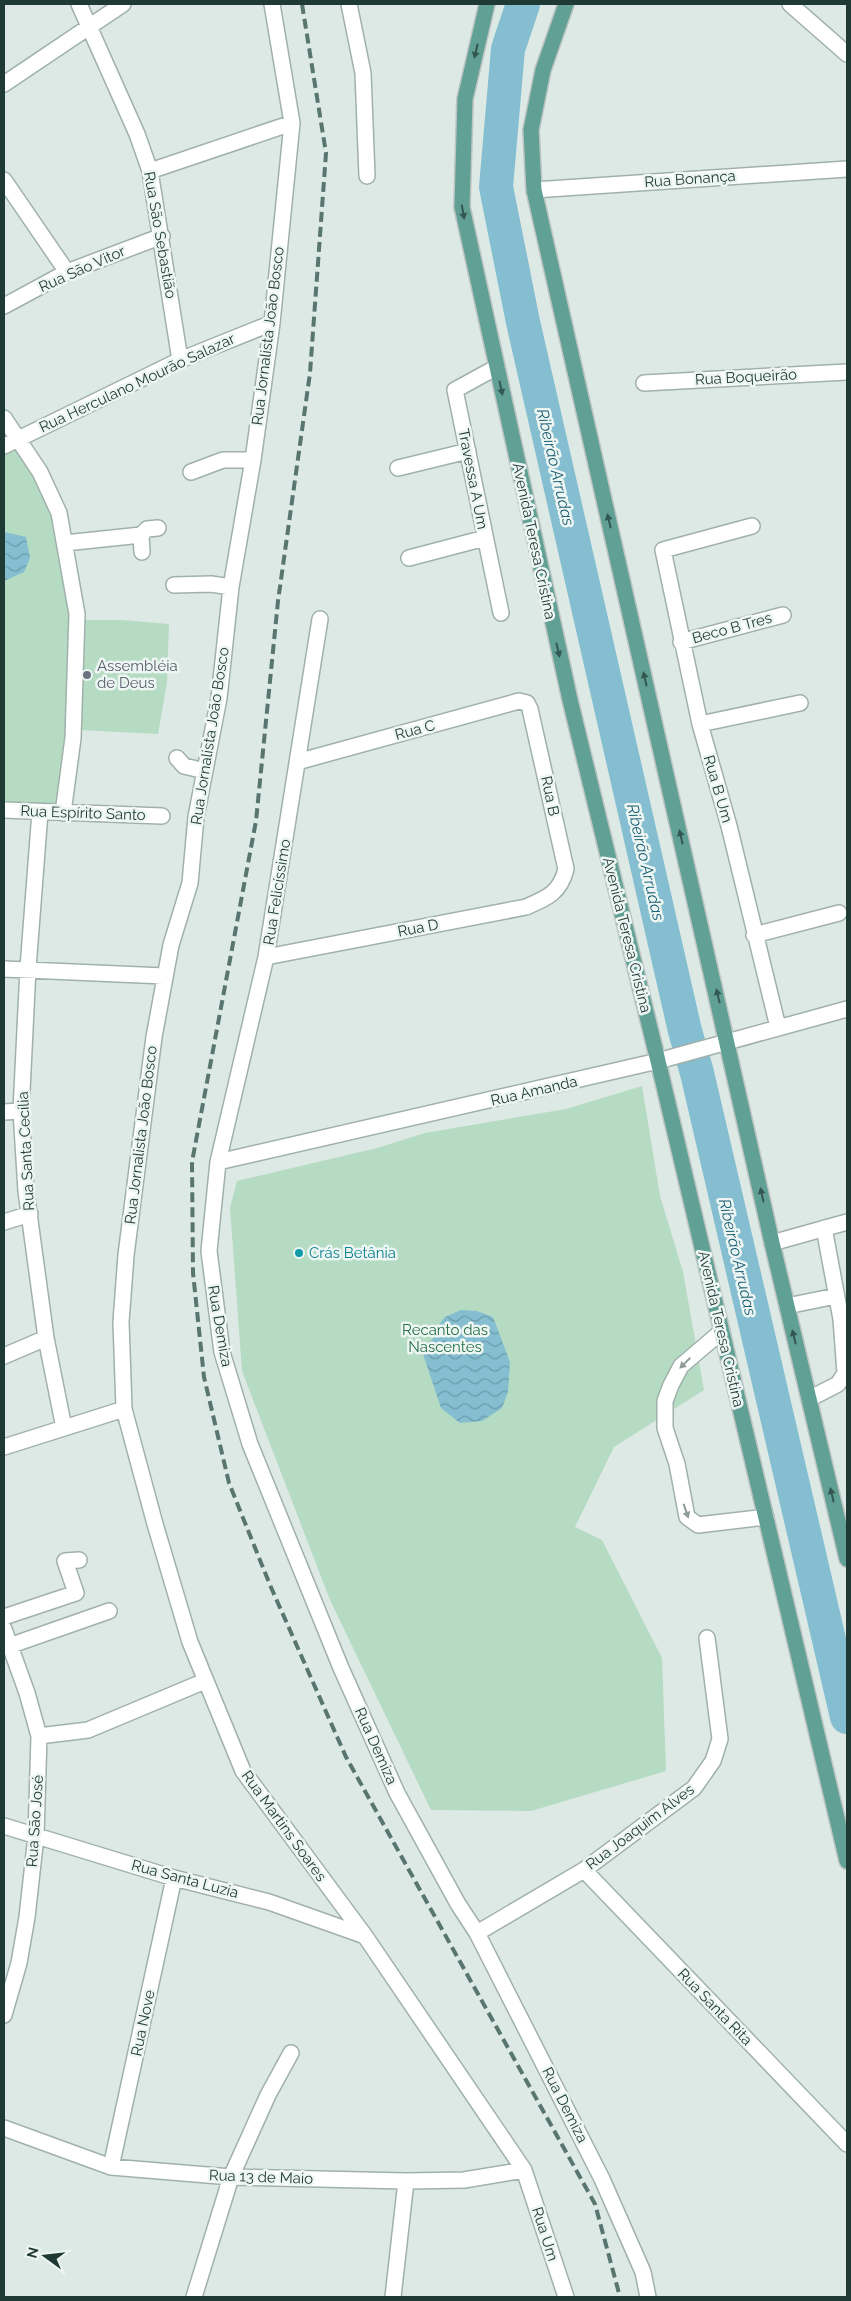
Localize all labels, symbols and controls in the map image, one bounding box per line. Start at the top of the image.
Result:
one-way arrow [472,44,480,59]
street label: Rua Bonança [644,167,736,191]
street label: Rua São Sebastião [140,170,180,300]
one-way arrow [460,205,468,221]
street label: Rua São Vitor [36,242,129,296]
street label: Rua Jornalista João Bosco [248,246,288,426]
street label: Rua Herculano Mourão Salazar [36,329,238,436]
street label: Rua Boqueirão [695,365,798,389]
one-way arrow [497,381,505,396]
water label: Ribeirão Arrudas [533,407,578,528]
street label: Travessa A Um [454,427,492,531]
street label: Avenida Teresa Cristina [509,461,559,621]
one-way arrow [605,513,613,528]
street label: Beco B Tres [690,609,774,647]
one-way arrow [554,642,562,657]
street label: Rua Jornalista João Bosco [187,646,233,826]
place label: Assembléia de Deus [97,657,178,692]
marker: Assembléia de Deus [81,669,93,681]
one-way arrow [641,672,649,687]
street label: Rua C [393,716,437,744]
street label: Rua B Um [700,753,736,825]
street label: Rua B [537,774,563,818]
street label: Rua Espírito Santo [20,802,146,824]
water label: Ribeirão Arrudas [623,802,668,923]
one-way arrow [677,830,685,845]
street label: Rua Felicíssimo [260,838,294,946]
street label: Avenida Teresa Cristina [599,855,655,1015]
street label: Rua D [396,915,440,941]
one-way arrow [713,987,721,1003]
street label: Rua Jornalista João Bosco [121,1045,161,1225]
street label: Rua Amanda [489,1072,579,1110]
street label: Rua Santa Cecília [14,1091,38,1211]
one-way arrow [757,1187,765,1203]
water label: Ribeirão Arrudas [715,1197,760,1318]
place label: Crás Betânia [309,1244,396,1262]
marker: Crás Betânia [293,1247,305,1259]
street label: Avenida Teresa Cristina [694,1249,748,1409]
street label: Rua Demiza [204,1284,236,1368]
park label: Recanto das Nascentes [402,1321,488,1356]
one-way arrow [790,1329,798,1344]
one-way arrow [680,1357,692,1369]
one-way arrow [828,1487,836,1502]
one-way arrow [683,1504,691,1519]
street label: Rua Demiza [351,1705,401,1787]
street label: Rua Martins Soares [238,1767,330,1885]
street label: Rua São José [23,1774,47,1868]
street label: Rua Joaquim Alves [582,1780,698,1874]
street label: Rua Santa Luzia [130,1856,240,1902]
street label: Rua Santa Rita [674,1965,756,2049]
street label: Rua Nove [127,1988,159,2058]
street label: Rua Demiza [538,2064,592,2146]
street label: Rua 13 de Maio [209,2166,313,2188]
street label: Rua Um [528,2205,562,2263]
north arrow [20,2231,70,2281]
text: N [23,2245,42,2260]

